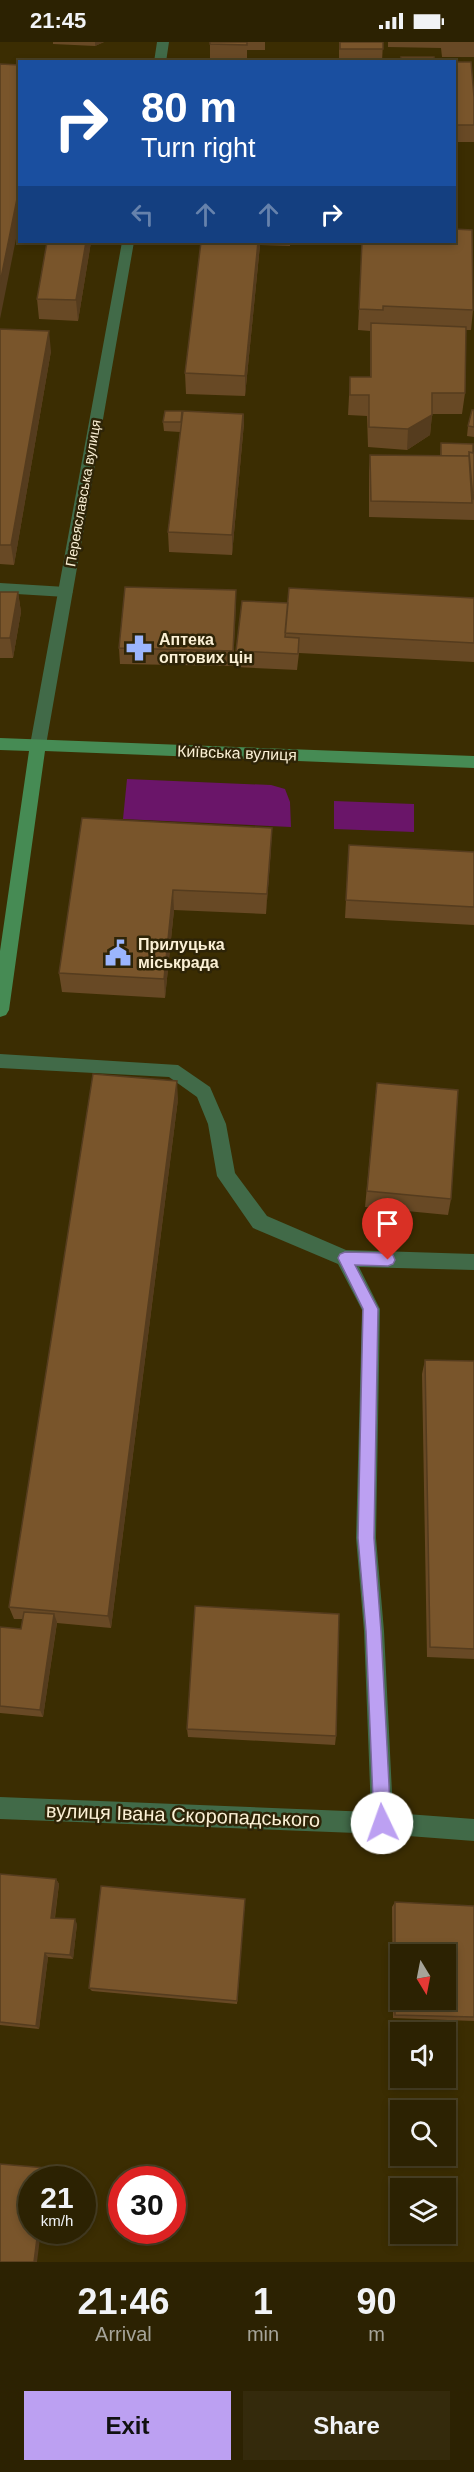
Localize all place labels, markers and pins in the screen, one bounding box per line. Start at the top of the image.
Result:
place label: Аптека оптових цін [159,631,253,666]
pharmacy icon: Аптека оптових цін [124,633,154,663]
place label: Прилуцька міськрада [138,936,225,971]
public building icon: Прилуцька міськрада [103,938,133,968]
pin [362,1198,413,1260]

